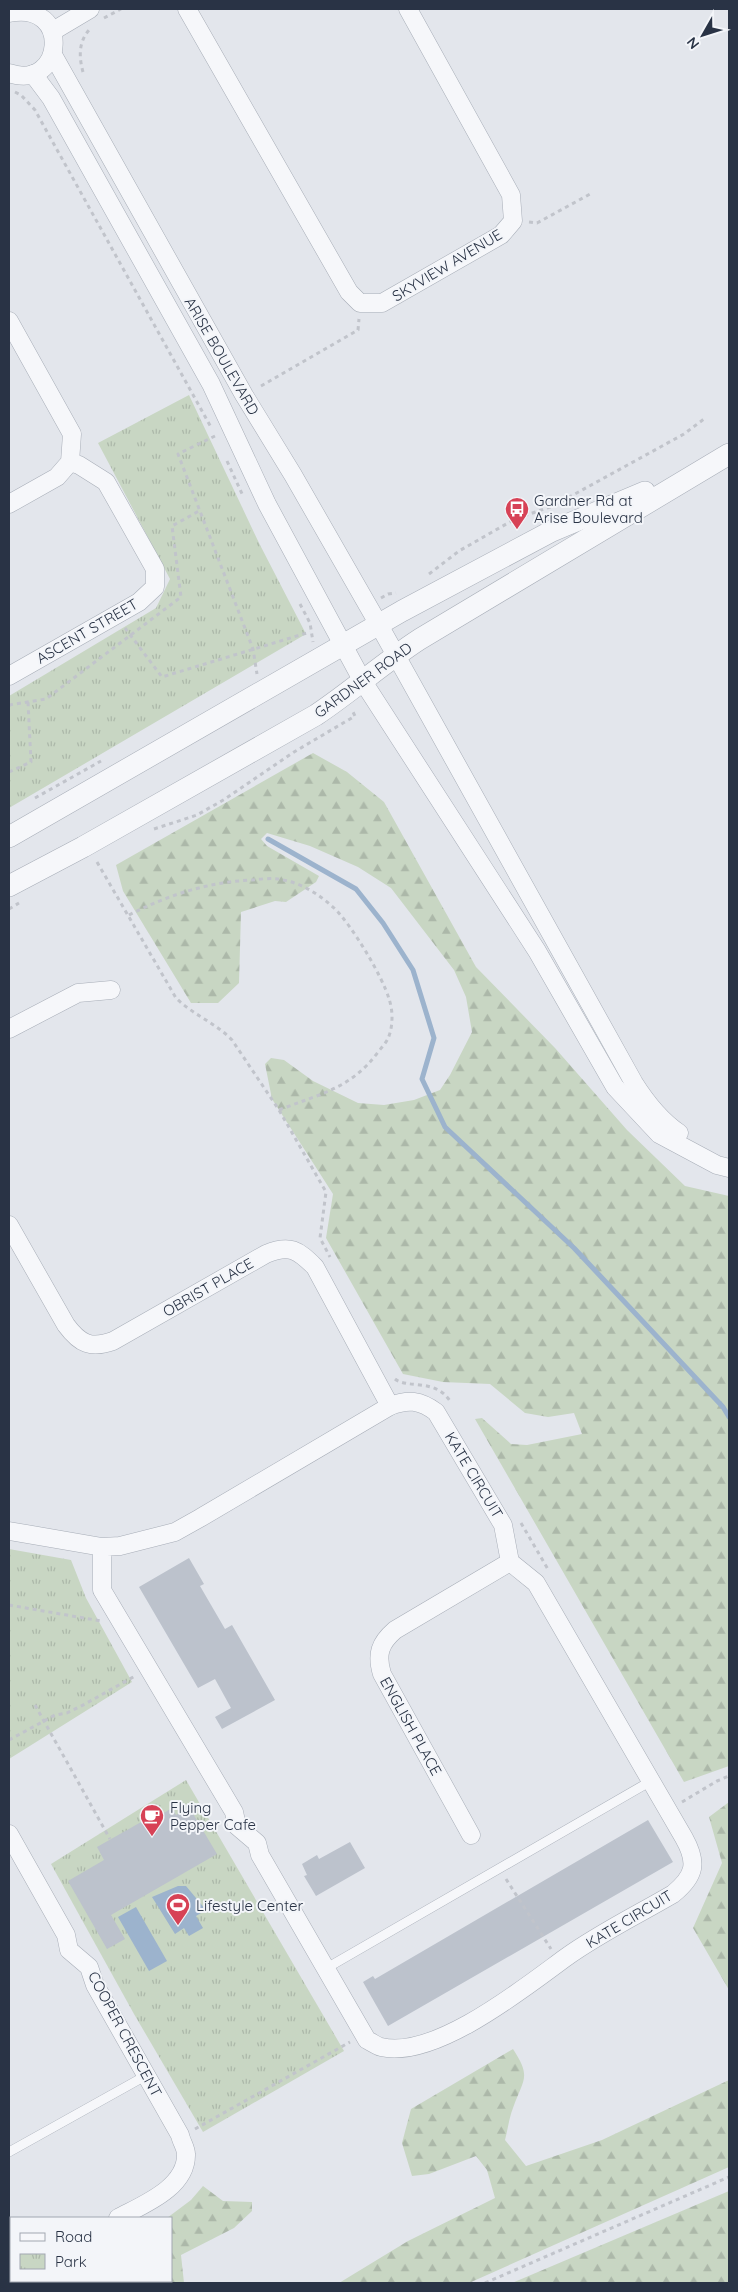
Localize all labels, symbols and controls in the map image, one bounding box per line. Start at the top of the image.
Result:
north arrow [678,10,728,60]
text: N [683,34,703,53]
street label: SKYVIEW AVENUE [389,225,505,305]
street label: ARISE BOULEVARD [181,294,264,419]
place label: Gardner Rd at Arise Boulevard [534,491,643,527]
bus stop icon: Gardner Rd at Arise Boulevard [504,496,530,530]
street label: ASCENT STREET [33,594,141,668]
street label: GARDNER ROAD [310,638,416,722]
street label: OBRIST PLACE [159,1253,257,1321]
street label: KATE CIRCUIT [441,1428,507,1522]
street label: ENGLISH PLACE [376,1673,446,1779]
place label: Flying Pepper Cafe [170,1798,256,1834]
cafe icon: Flying Pepper Cafe [139,1803,165,1837]
street label: KATE CIRCUIT [582,1886,676,1952]
sports icon: Lifestyle Center [165,1892,191,1926]
place label: Lifestyle Center [196,1896,303,1915]
street label: COOPER CRESCENT [84,1968,166,2100]
legend [10,2217,172,2282]
text: Road [55,2227,92,2246]
text: Park [55,2252,87,2271]

